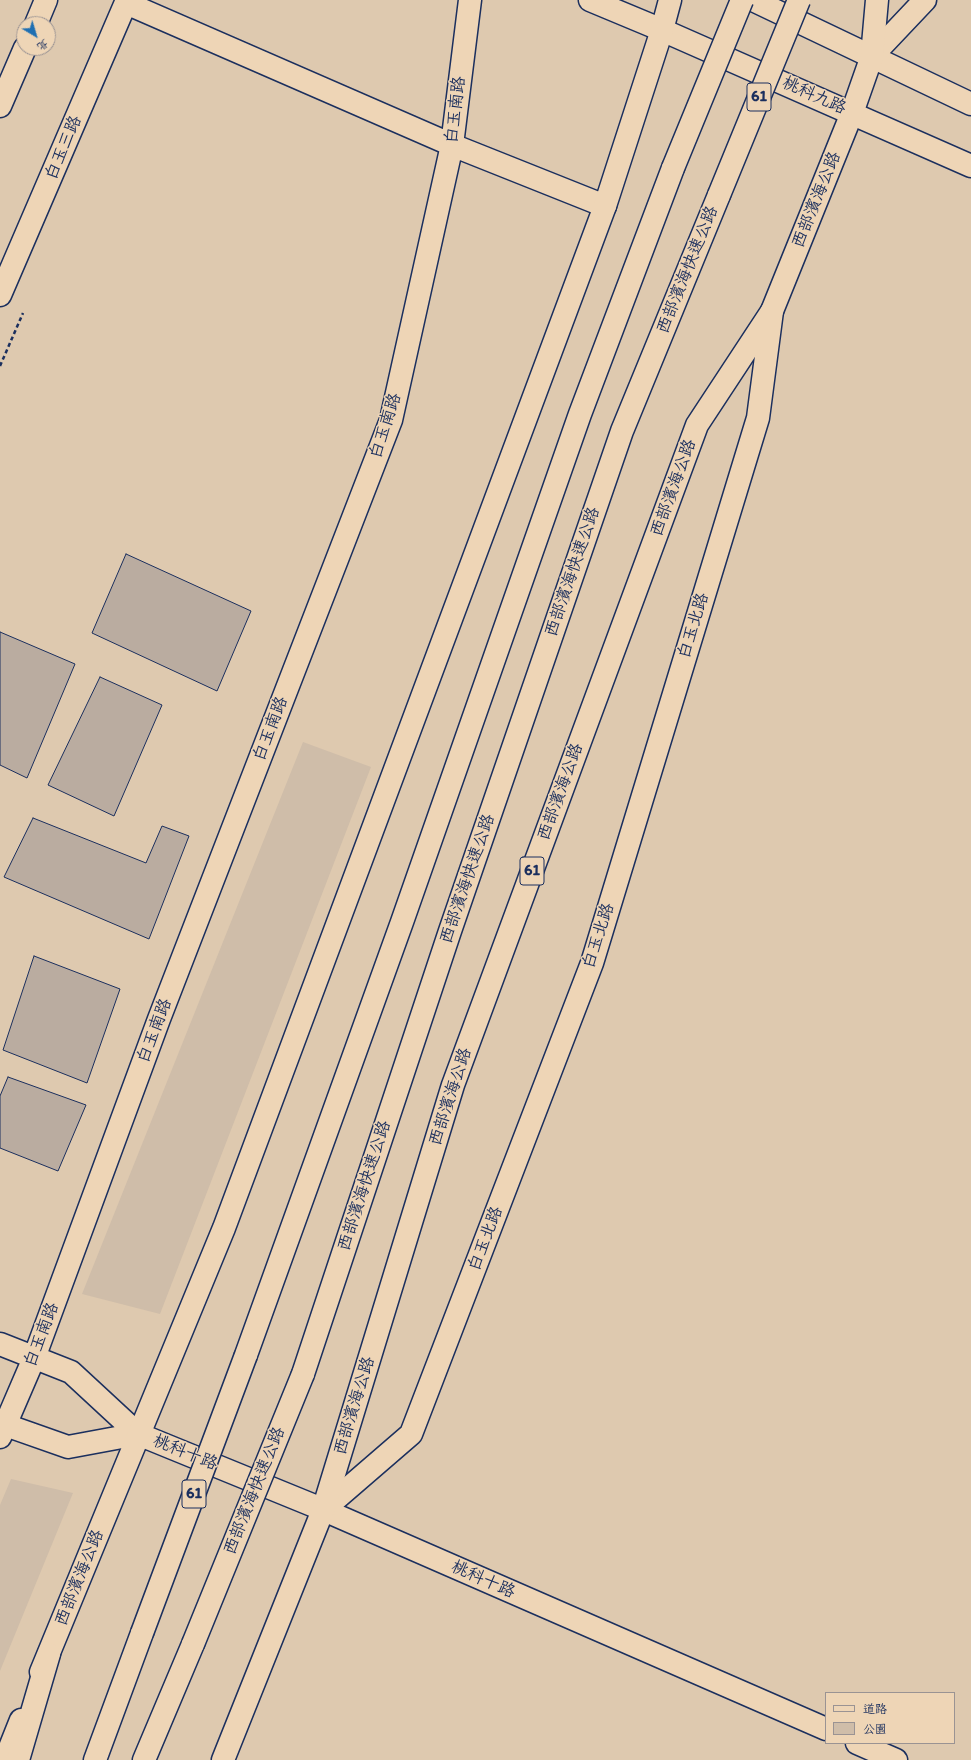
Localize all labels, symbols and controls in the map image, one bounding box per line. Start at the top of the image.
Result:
north arrow [16,16,56,56]
text: 北 [35,37,51,54]
street label: 桃科九路 [779,73,849,119]
street label: 白玉南路 [442,75,470,145]
road number: 61 [747,83,771,111]
street label: 白玉三路 [41,113,87,183]
street label: 西部濱海公路 [788,149,846,251]
street label: 西部濱海快速公路 [653,203,723,337]
street label: 白玉南路 [366,391,406,461]
street label: 西部濱海公路 [647,437,701,539]
street label: 西部濱海快速公路 [541,504,605,640]
street label: 白玉北路 [674,591,714,661]
street label: 白玉南路 [249,694,293,764]
street label: 西部濱海公路 [534,741,588,843]
street label: 西部濱海快速公路 [436,811,500,947]
road number: 61 [520,857,544,885]
street label: 白玉北路 [579,901,619,971]
street label: 白玉南路 [133,996,177,1066]
street label: 西部濱海公路 [426,1045,476,1149]
street label: 西部濱海快速公路 [334,1118,396,1254]
street label: 白玉北路 [464,1204,508,1274]
street label: 白玉南路 [20,1300,64,1370]
street label: 西部濱海公路 [330,1354,380,1458]
street label: 西部濱海快速公路 [220,1424,290,1558]
street label: 桃科十路 [150,1431,220,1475]
road number: 61 [182,1480,206,1508]
street label: 西部濱海公路 [51,1527,109,1629]
street label: 桃科十路 [448,1557,518,1603]
legend [825,1692,955,1744]
text: 道路 [863,1702,887,1716]
text: 公園 [863,1722,887,1736]

